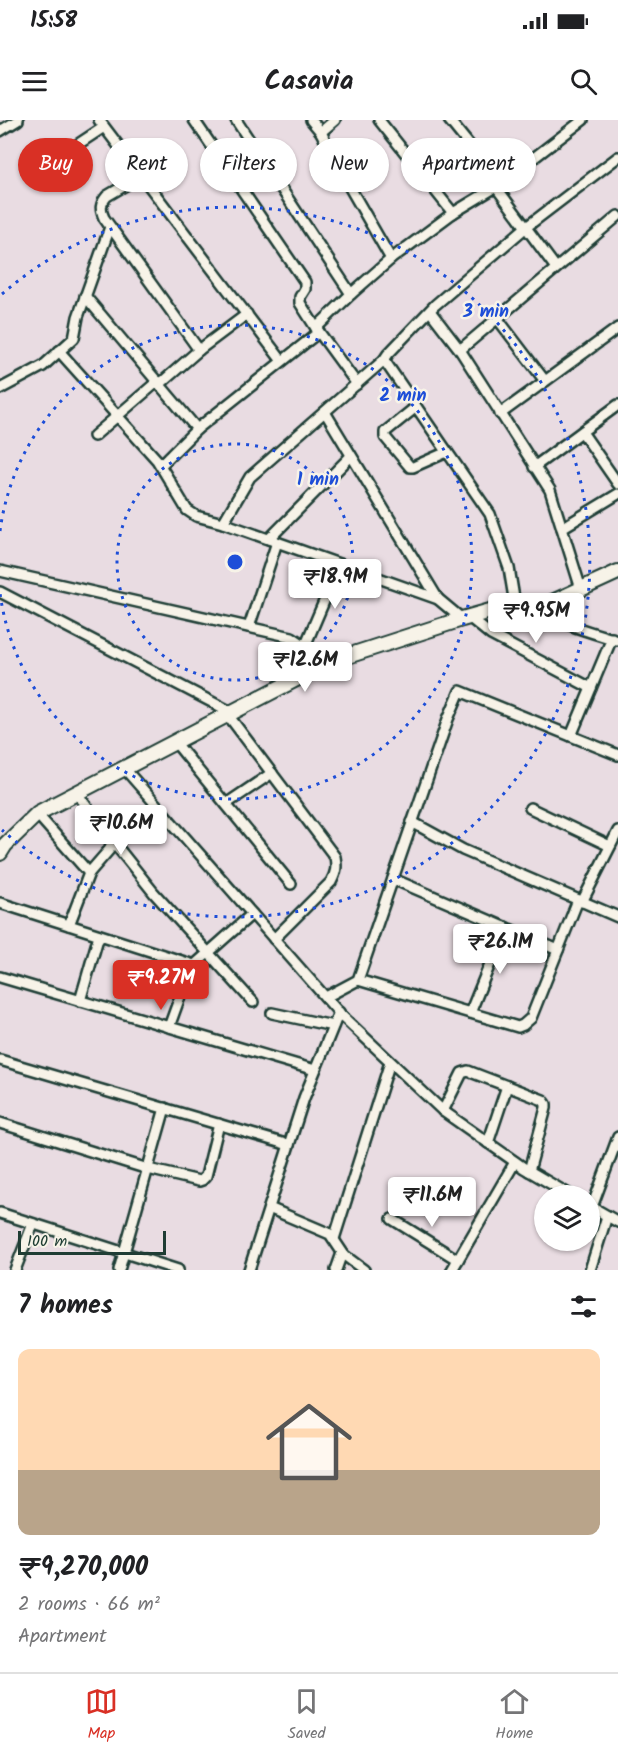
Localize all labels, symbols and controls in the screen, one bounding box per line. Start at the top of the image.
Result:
text: 15:58 [30,4,77,39]
text: Casavia [265,60,354,103]
icon: menu [18,65,51,98]
icon: search [567,65,600,98]
chip: Buy [18,138,93,192]
chip: Rent [105,138,188,192]
chip: Filters [200,138,297,192]
chip: New [309,138,389,192]
chip: Apartment [401,138,536,192]
text: 3 min [462,298,509,327]
text: 2 min [380,382,426,411]
text: 1 min [297,466,339,495]
centre of rings [225,552,245,572]
pin: ₹18.9M [286,559,384,610]
text: ₹18.9M [302,562,368,594]
pin: ₹9.95M [487,593,585,644]
text: ₹9.95M [502,596,570,628]
pin: ₹12.6M [256,642,354,693]
text: ₹12.6M [272,645,338,677]
pin: ₹10.6M [72,805,170,856]
text: ₹10.6M [89,808,153,840]
pin: ₹26.1M [451,924,549,975]
text: ₹26.1M [467,927,533,959]
pin: ₹9.27M [112,960,210,1011]
text: ₹9.27M [127,963,195,995]
pin: ₹11.6M [383,1177,481,1228]
text: ₹11.6M [402,1180,462,1212]
map controls [534,1185,600,1251]
button: layers [534,1185,600,1251]
scale bar [18,1228,166,1256]
text: 100 m [27,1229,67,1254]
text: 7 homes [18,1285,113,1327]
icon: filters [567,1290,600,1323]
icon: home [255,1388,363,1496]
text: ₹9,270,000 [18,1547,148,1589]
text: 2 rooms · 66 m² [18,1589,160,1621]
text: Apartment [18,1621,107,1653]
tab: Map [85,1685,118,1746]
tab: Saved [288,1685,326,1746]
tab: Home [495,1685,533,1746]

